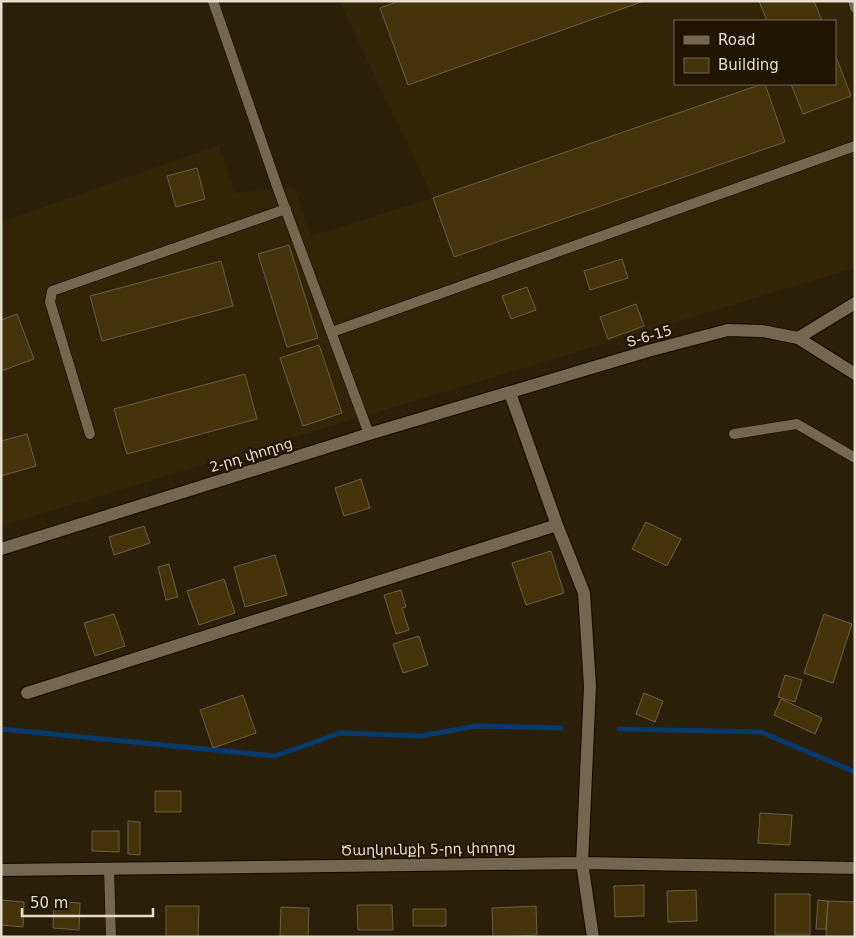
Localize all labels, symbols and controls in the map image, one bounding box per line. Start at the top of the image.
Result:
legend [674,20,836,85]
text: Road [718,31,756,49]
text: Building [718,56,779,74]
street label: Տ-6-15 [624,322,674,350]
street label: 2-րդ փողոց [208,435,294,475]
street label: Ծաղկունքի 5-րդ փողոց [340,839,516,859]
scale bar [22,886,154,918]
text: 50 m [30,894,68,912]

